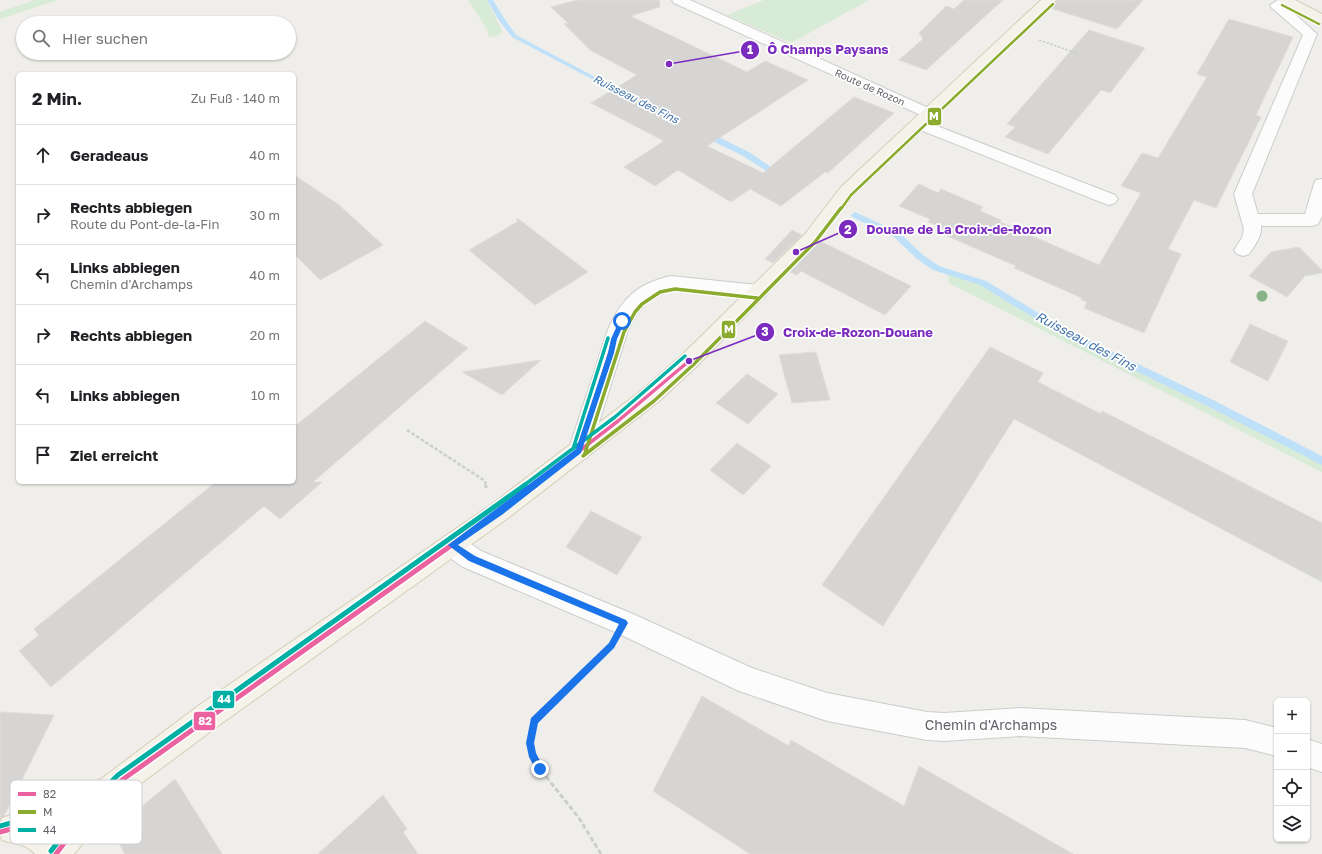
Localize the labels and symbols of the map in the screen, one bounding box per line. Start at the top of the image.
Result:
callout: Ô Champs Paysans [740,37,897,62]
text: Ô Champs Paysans [767,41,889,57]
text: 1 [747,42,753,57]
street label: Route de Rozon [833,66,907,108]
water label: Ruisseau des Fins [591,71,682,126]
line badge: M [927,107,942,126]
text: M [929,109,939,122]
callout: Douane de La Croix-de-Rozon [838,217,1060,242]
text: Douane de La Croix-de-Rozon [866,221,1052,237]
text: 2 [844,222,852,237]
water label: Ruisseau des Fins [1033,308,1140,375]
route start [613,312,631,330]
line badge: M [721,320,736,339]
callout: Croix-de-Rozon-Douane [755,320,940,345]
text: M [724,322,734,335]
text: 3 [761,324,769,339]
text: Croix-de-Rozon-Douane [783,324,933,340]
line badge: 44 [212,690,235,709]
text: 44 [217,692,231,705]
line badge: 82 [193,711,216,731]
text: 82 [198,714,212,727]
street label: Chemin d'Archamps [925,716,1057,733]
route end [531,760,549,778]
legend [10,780,142,844]
text: 82 [43,787,56,800]
text: M [43,805,52,818]
text: 44 [43,823,57,836]

